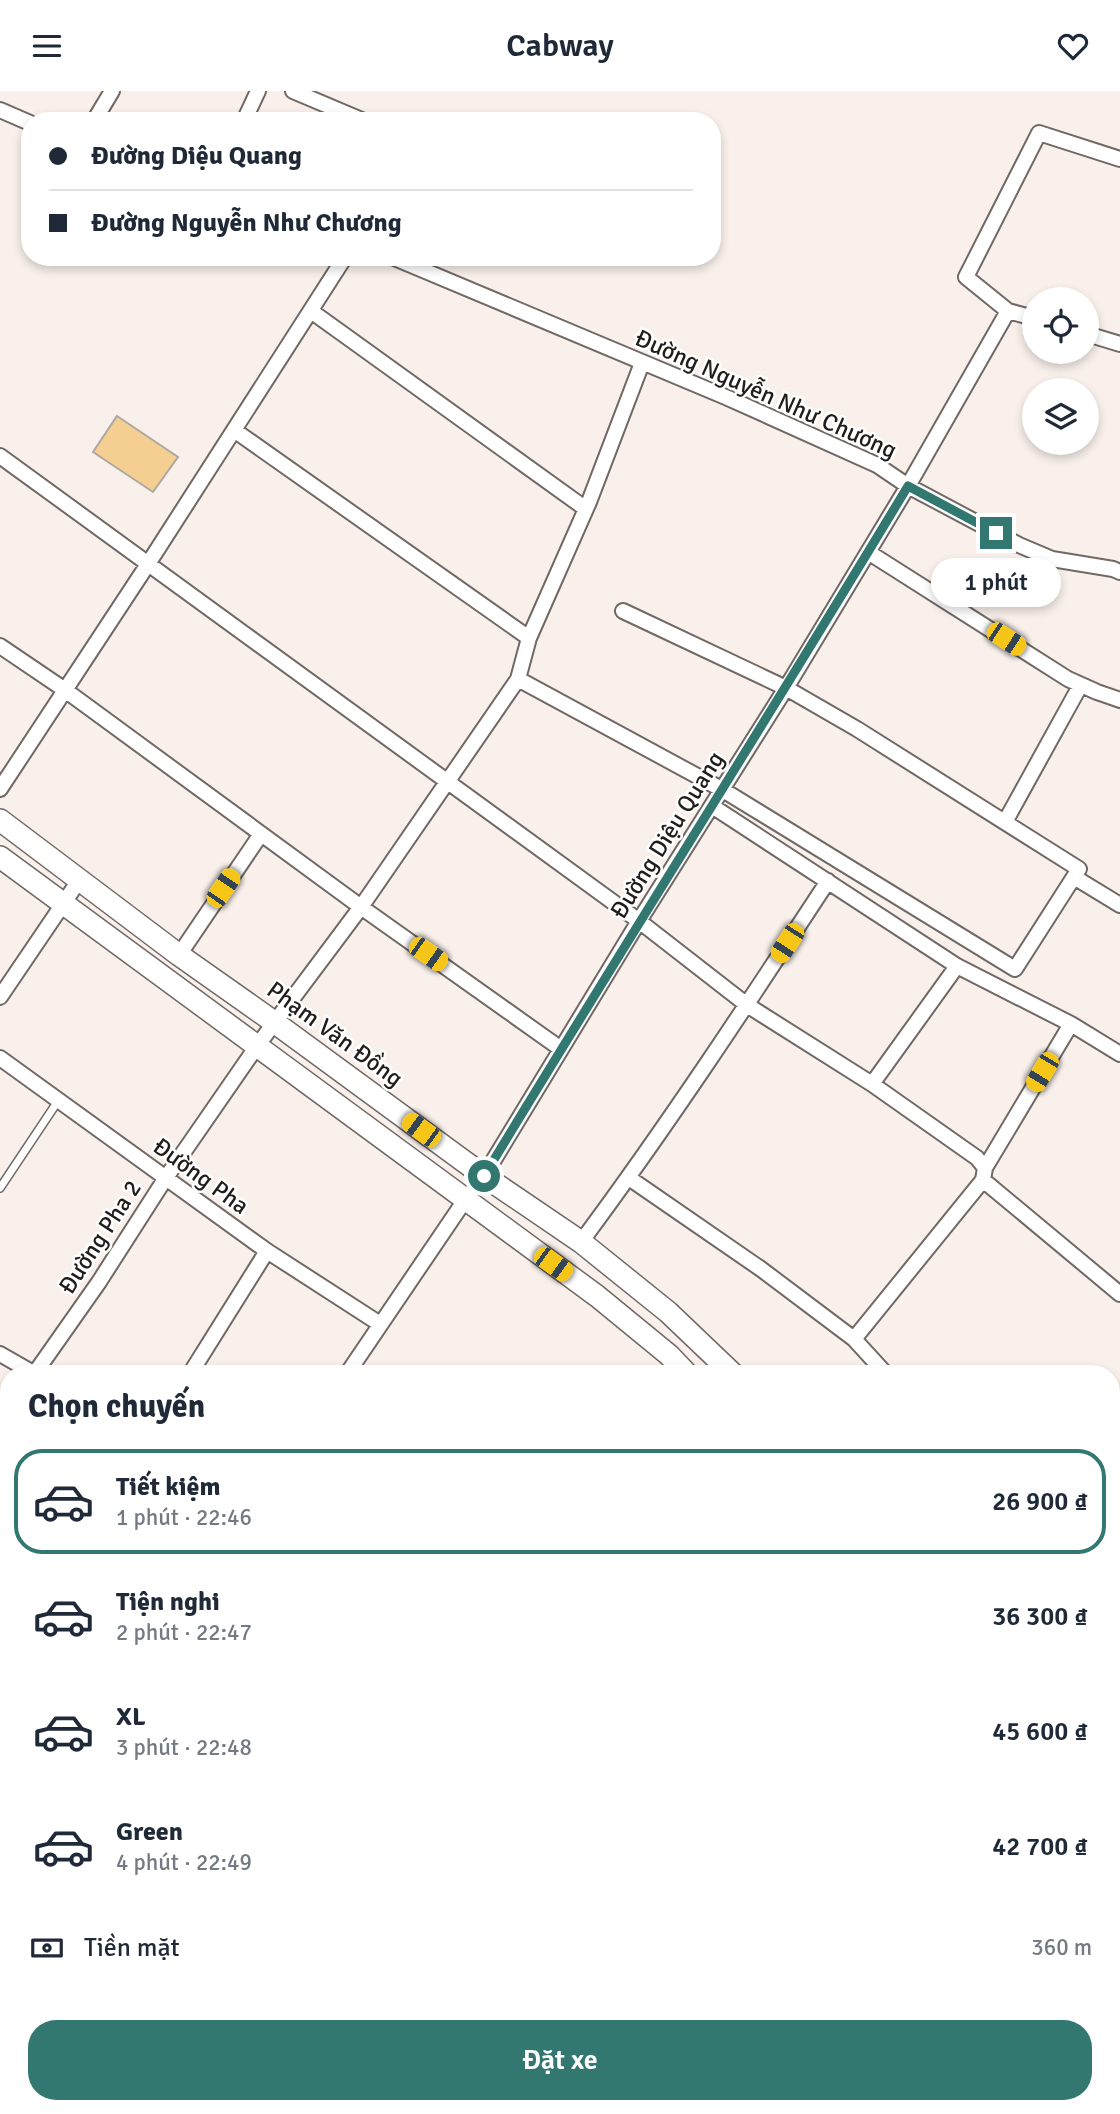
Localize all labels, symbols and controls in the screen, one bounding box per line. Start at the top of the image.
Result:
text: Cabway [506,26,614,65]
icon: menu [28,27,66,65]
icon: heart [1054,27,1092,65]
text: Đường Diệu Quang [91,140,302,172]
text: Đường Nguyễn Như Chương [91,207,402,239]
map controls [1022,287,1099,455]
button: locate [1022,287,1099,364]
street label: Đường Nguyễn Như Chương [630,323,902,465]
button: layers [1022,378,1099,455]
route end [980,517,1012,549]
callout: 1 phút [931,557,1061,607]
text: 1 phút [964,568,1028,597]
car [983,619,1030,659]
street label: Đường Diệu Quang [603,746,731,924]
car [203,865,244,911]
car [767,920,808,966]
car [405,933,452,975]
street label: Phạm Văn Đồng [261,975,409,1093]
car [1023,1049,1062,1095]
car [398,1109,445,1151]
street label: Đường Pha [147,1131,255,1221]
route start [468,1160,500,1192]
street label: Đường Pha 2 [52,1174,148,1300]
car [530,1243,577,1285]
text: Chọn chuyến [28,1387,205,1426]
icon: car [32,1470,95,1533]
text: Tiết kiệm [116,1471,221,1503]
text: 26 900 ₫ [992,1486,1088,1518]
text: 1 phút · 22:46 [116,1503,252,1532]
icon: car [32,1585,95,1648]
text: Tiện nghi [116,1586,220,1618]
text: 36 300 ₫ [992,1601,1088,1633]
text: 2 phút · 22:47 [116,1618,252,1647]
icon: car [32,1700,95,1763]
text: XL [116,1701,146,1733]
text: 45 600 ₫ [992,1716,1088,1748]
text: 3 phút · 22:48 [116,1733,252,1762]
icon: car [32,1815,95,1878]
text: Green [116,1816,183,1848]
text: 42 700 ₫ [992,1831,1088,1863]
text: 4 phút · 22:49 [116,1848,252,1877]
icon: cash [28,1929,66,1967]
text: Tiền mặt [84,1932,179,1964]
text: 360 m [1031,1933,1092,1962]
button: Đặt xe [28,2020,1092,2100]

